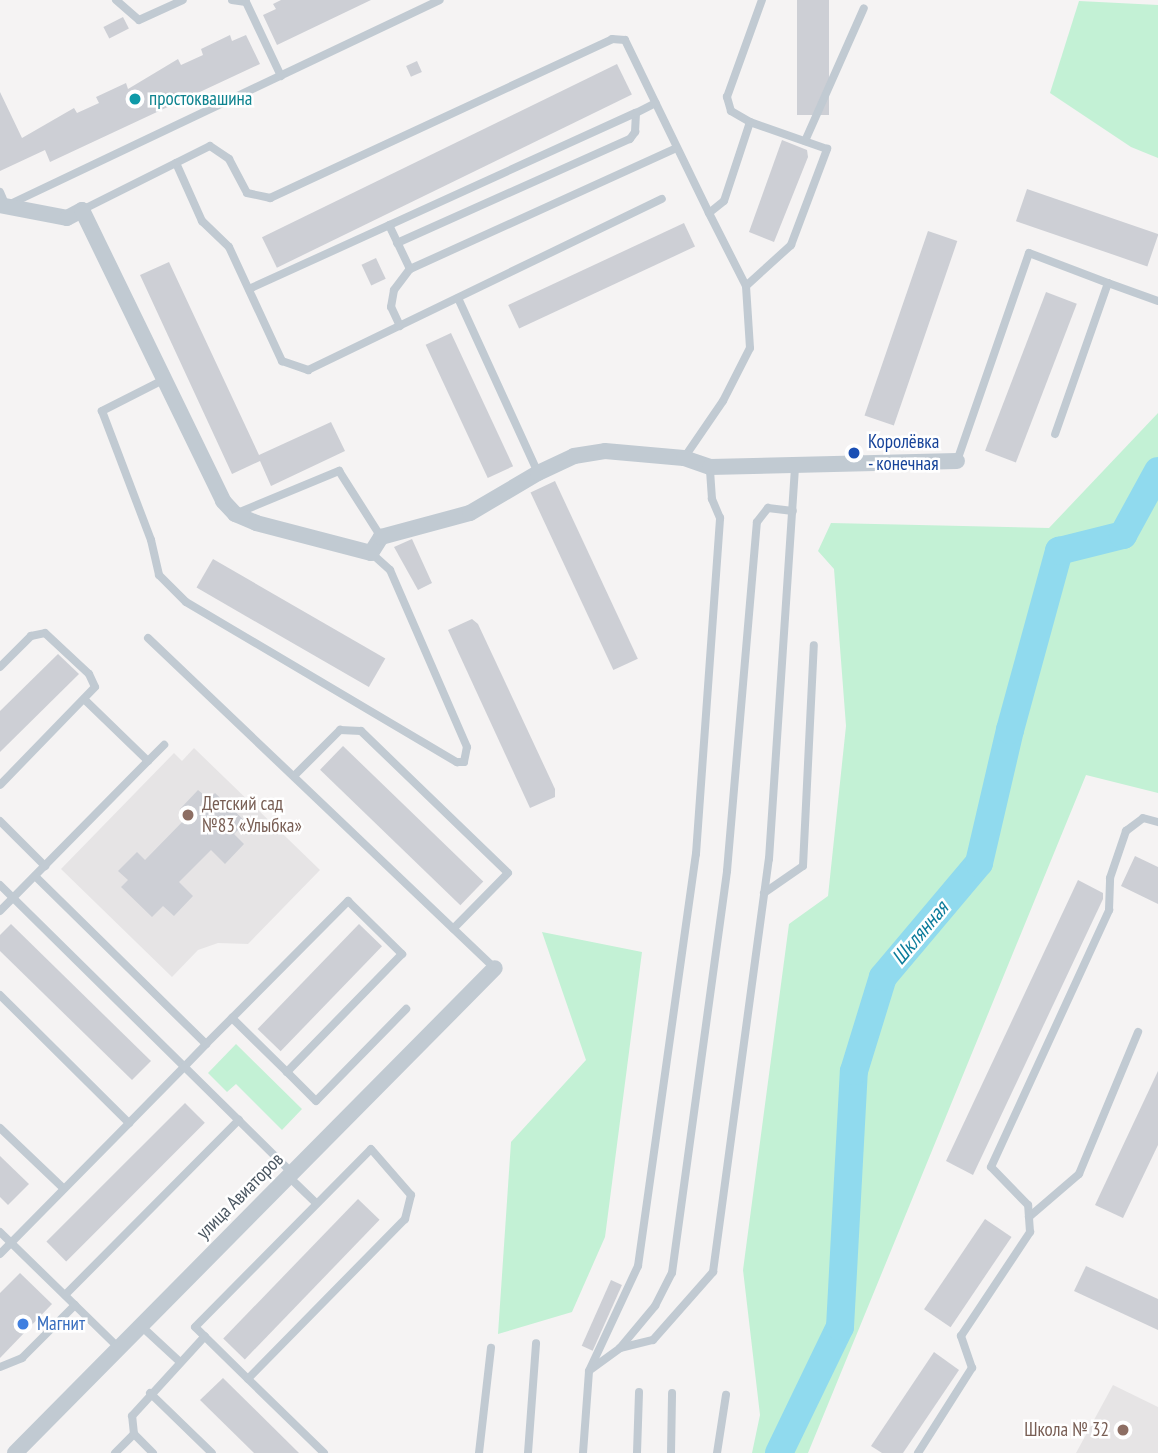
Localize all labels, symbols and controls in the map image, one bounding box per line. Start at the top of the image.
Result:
place label: простоквашина [149,88,252,110]
marker: простоквашина [127,91,143,107]
place label: Королёвка - конечная [868,431,940,475]
marker: Королёвка - конечная [846,445,862,461]
place label: Детский сад №83 «Улыбка» [202,793,302,837]
marker: Детский сад №83 «Улыбка» [180,807,196,823]
water label: Шклянная [886,896,954,970]
street label: улица Авиаторов [192,1148,288,1244]
place label: Магнит [37,1313,85,1335]
marker: Магнит [15,1316,31,1332]
place label: Школа № 32 [1024,1419,1109,1441]
marker: Школа № 32 [1115,1422,1131,1438]

